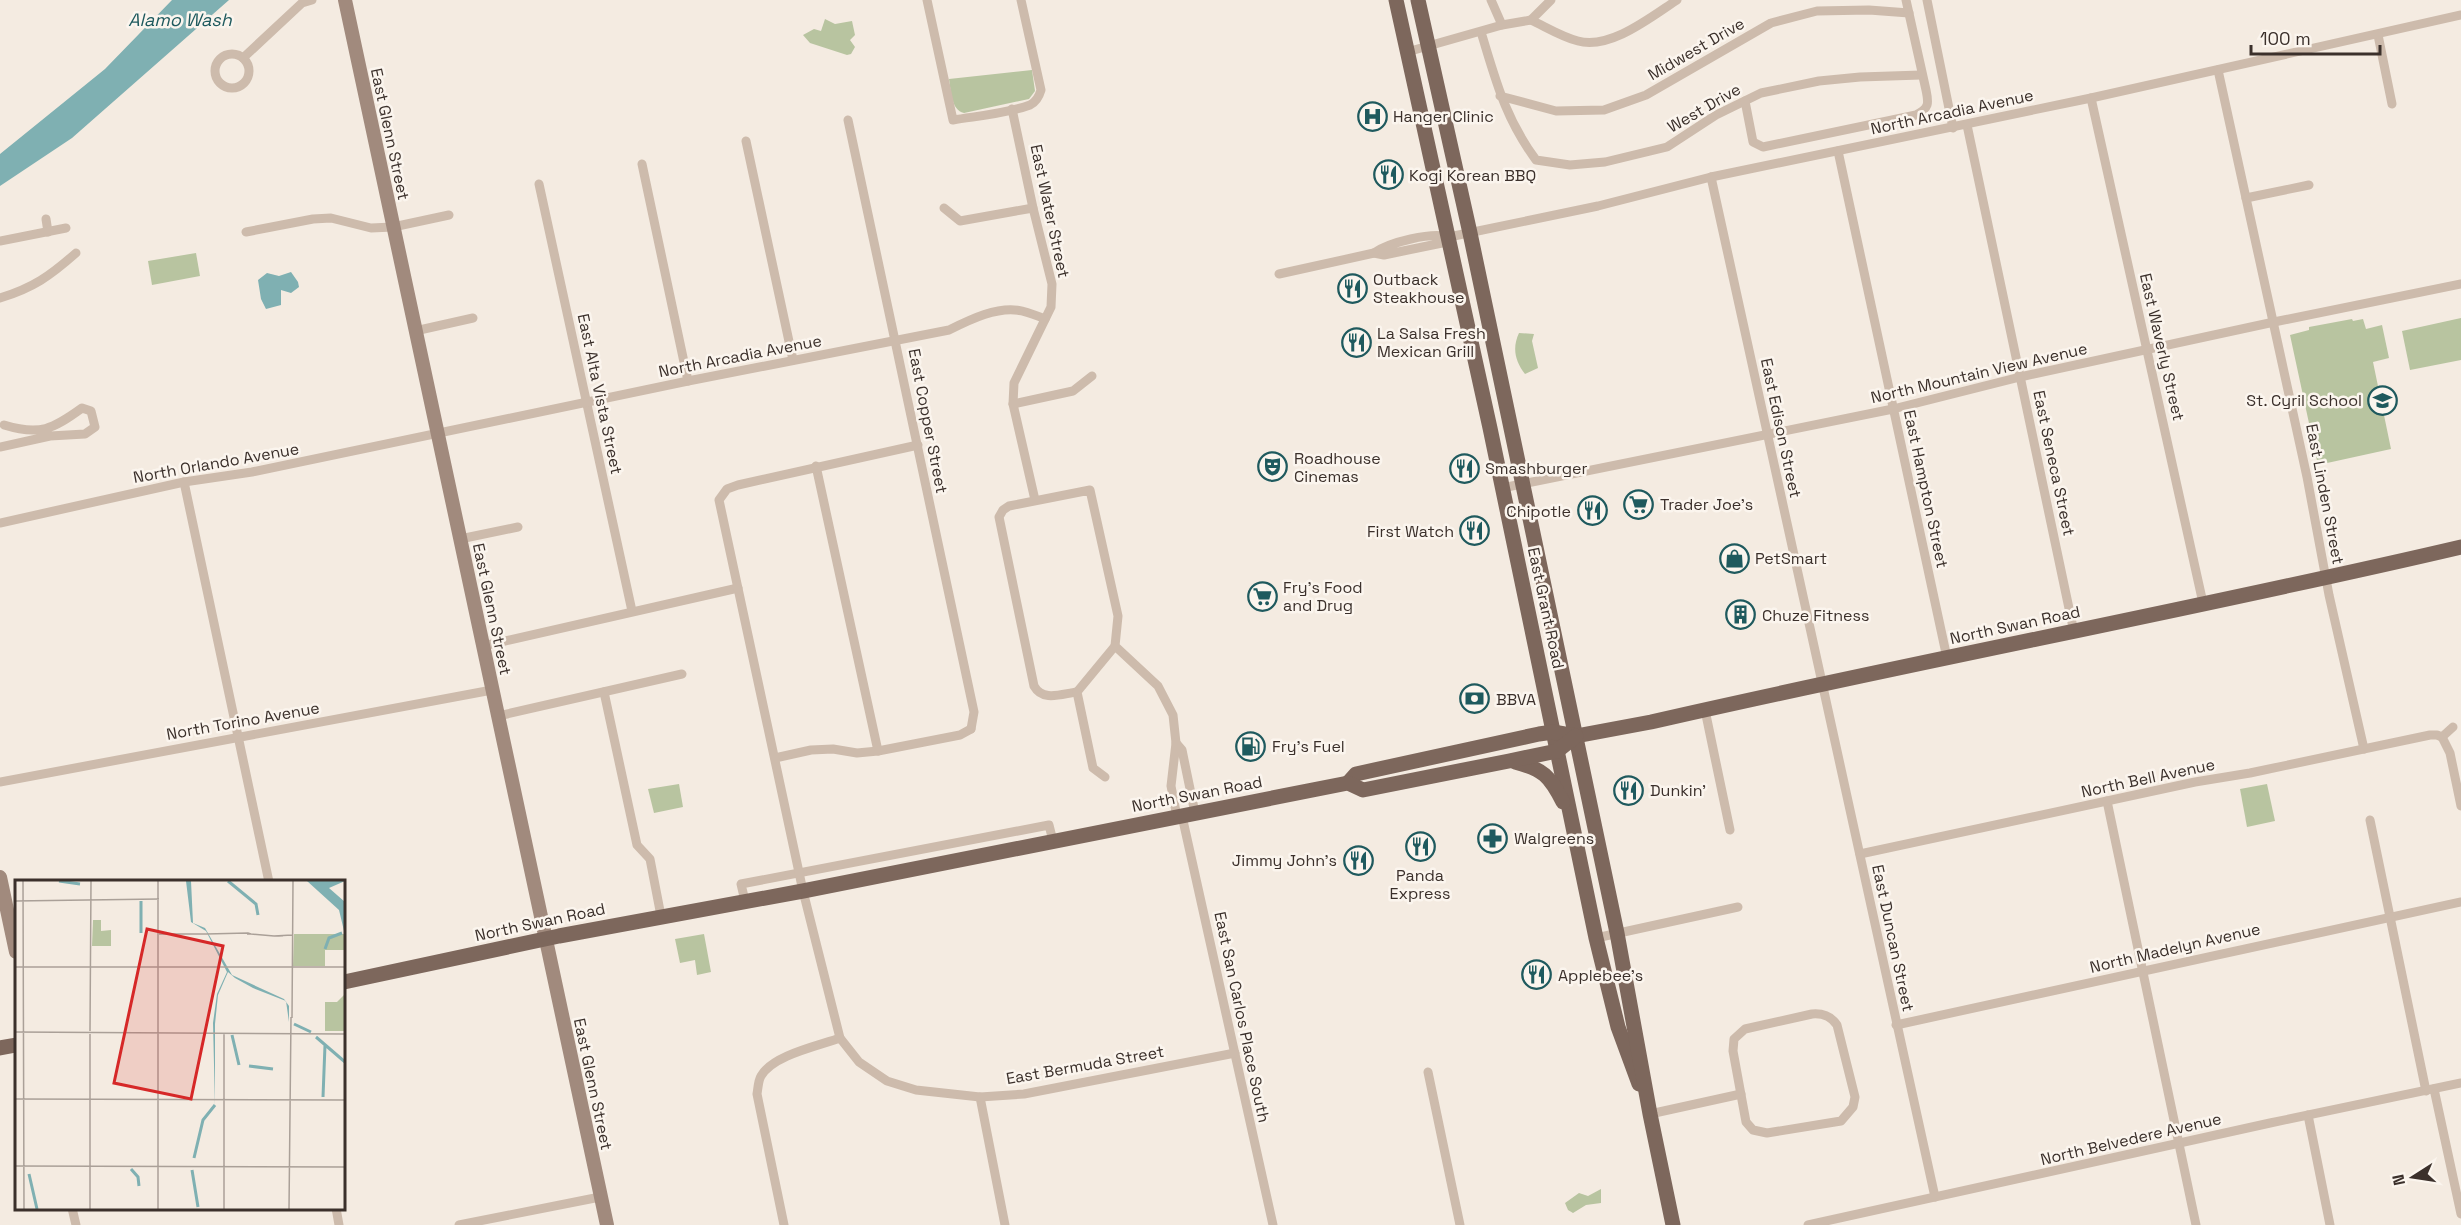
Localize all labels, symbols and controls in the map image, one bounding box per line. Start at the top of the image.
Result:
water label: Alamo Wash [128,8,233,31]
street label: Midwest Drive [1644,13,1748,85]
scale bar [2251,18,2380,56]
text: 100 m [2260,27,2311,50]
street label: East Glenn Street [366,66,414,202]
street label: West Drive [1664,79,1744,137]
street label: North Arcadia Avenue [1869,84,2035,140]
hospital icon: Hanger Clinic [1356,100,1388,132]
place label: Hanger Clinic [1393,106,1494,127]
street label: East Water Street [1026,142,1074,280]
restaurant icon: Kogi Korean BBQ [1372,159,1404,191]
place label: Kogi Korean BBQ [1409,165,1536,186]
place label: Outback Steakhouse [1373,269,1465,308]
street label: East Waverly Street [2135,271,2189,423]
restaurant icon: Outback Steakhouse [1336,272,1368,304]
street label: East Alta Vista Street [573,312,627,476]
place label: La Salsa Fresh Mexican Grill [1377,323,1486,362]
restaurant icon: La Salsa Fresh Mexican Grill [1340,326,1372,358]
street label: North Arcadia Avenue [657,330,823,382]
street label: North Mountain View Avenue [1869,338,2089,408]
street label: East Copper Street [904,347,952,495]
street label: East Edison Street [1756,356,1806,500]
school or university icon: St. Cyril School [2367,384,2399,416]
street label: East Seneca Street [2028,388,2080,538]
place label: St. Cyril School [2246,390,2362,411]
street label: East Hampton Street [1899,408,1953,570]
street label: East Linden Street [2301,422,2349,566]
street label: North Orlando Avenue [131,438,301,488]
place label: Roadhouse Cinemas [1294,448,1381,487]
theatre icon: Roadhouse Cinemas [1257,451,1289,483]
restaurant icon: Smashburger [1448,452,1480,484]
place label: Smashburger [1485,458,1588,479]
supermarket icon: Trader Joe's [1623,488,1655,520]
place label: Trader Joe's [1660,494,1753,515]
restaurant icon: Chipotle [1576,495,1608,527]
place label: Chipotle [1506,501,1571,522]
restaurant icon: First Watch [1459,515,1491,547]
place label: First Watch [1367,521,1454,542]
street label: East Glenn Street [468,541,516,677]
shop icon: PetSmart [1718,542,1750,574]
street label: East Grant Road [1523,545,1569,671]
place label: PetSmart [1755,548,1827,569]
place label: Fry's Food and Drug [1283,577,1363,616]
supermarket icon: Fry's Food and Drug [1246,580,1278,612]
building icon: Chuze Fitness [1725,599,1757,631]
street label: North Swan Road [1948,601,2082,649]
place label: Chuze Fitness [1762,605,1869,626]
bank icon: BBVA [1459,683,1491,715]
place label: BBVA [1496,689,1536,710]
street label: North Torino Avenue [165,697,321,745]
fuel station icon: Fry's Fuel [1235,730,1267,762]
place label: Fry's Fuel [1272,736,1345,757]
street label: North Bell Avenue [2079,754,2217,802]
street label: North Swan Road [1130,771,1264,817]
restaurant icon: Dunkin' [1613,774,1645,806]
place label: Dunkin' [1650,780,1706,801]
pharmacy icon: Walgreens [1477,822,1509,854]
place label: Walgreens [1514,828,1594,849]
restaurant icon: Panda Express [1404,831,1436,863]
restaurant icon: Jimmy John's [1342,844,1374,876]
place label: Jimmy John's [1232,850,1337,871]
street label: East Duncan Street [1867,863,1919,1013]
place label: Panda Express [1390,865,1450,904]
inset map [15,880,345,1210]
street label: North Swan Road [473,898,607,946]
street label: East San Carlos Place South [1209,910,1275,1124]
street label: North Madelyn Avenue [2088,918,2262,978]
restaurant icon: Applebee's [1521,959,1553,991]
place label: Applebee's [1558,965,1643,986]
street label: East Glenn Street [569,1016,617,1152]
street label: East Bermuda Street [1004,1041,1166,1089]
street label: North Belvedere Avenue [2039,1108,2223,1170]
north arrow [2383,1147,2443,1207]
text: N [2387,1173,2410,1187]

